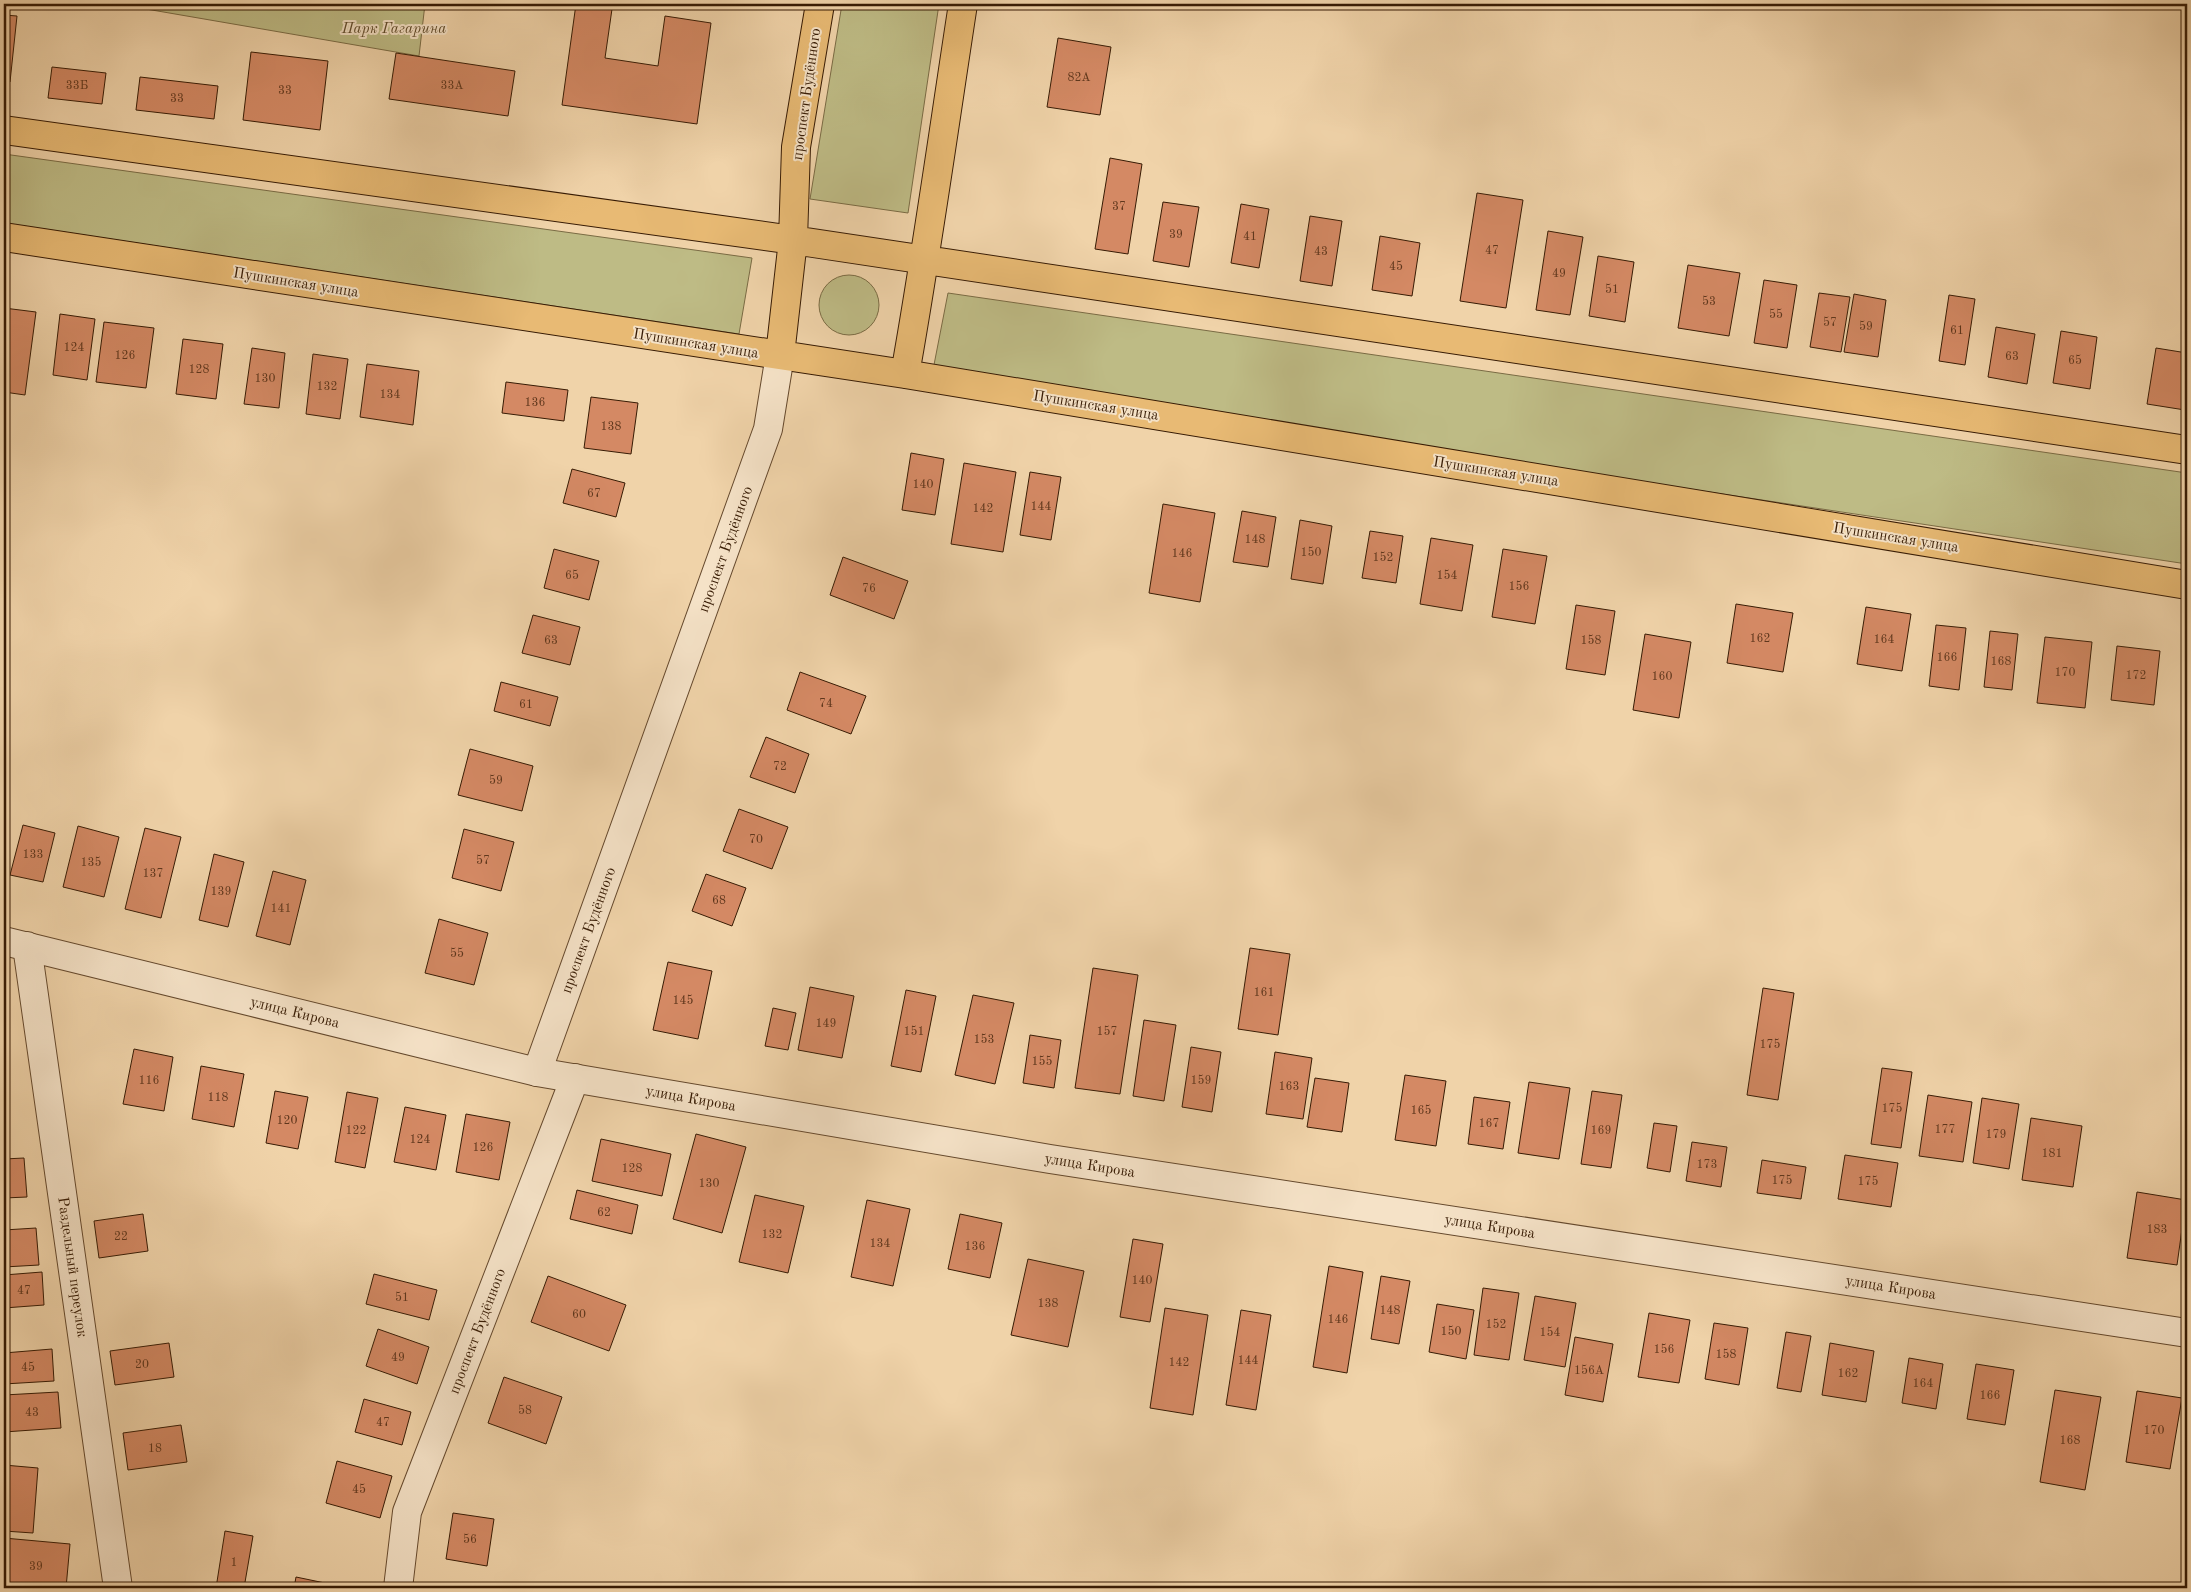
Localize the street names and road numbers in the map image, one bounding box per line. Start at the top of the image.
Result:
street label: проспект Будённого [791,27,824,161]
street label: Пушкинская улица [232,266,360,301]
street label: Пушкинская улица [632,327,760,362]
street label: Пушкинская улица [1032,389,1160,424]
street label: Пушкинская улица [1432,455,1560,490]
street label: проспект Будённого [697,484,756,615]
street label: Пушкинская улица [1832,521,1960,556]
street label: проспект Будённого [560,865,619,996]
street label: улица Кирова [248,995,341,1032]
street label: улица Кирова [644,1084,738,1115]
street label: улица Кирова [1043,1152,1137,1181]
street label: Раздельный переулок [54,1196,89,1339]
street label: улица Кирова [1443,1213,1537,1242]
street label: проспект Будённого [448,1267,509,1396]
street label: улица Кирова [1844,1274,1938,1303]

